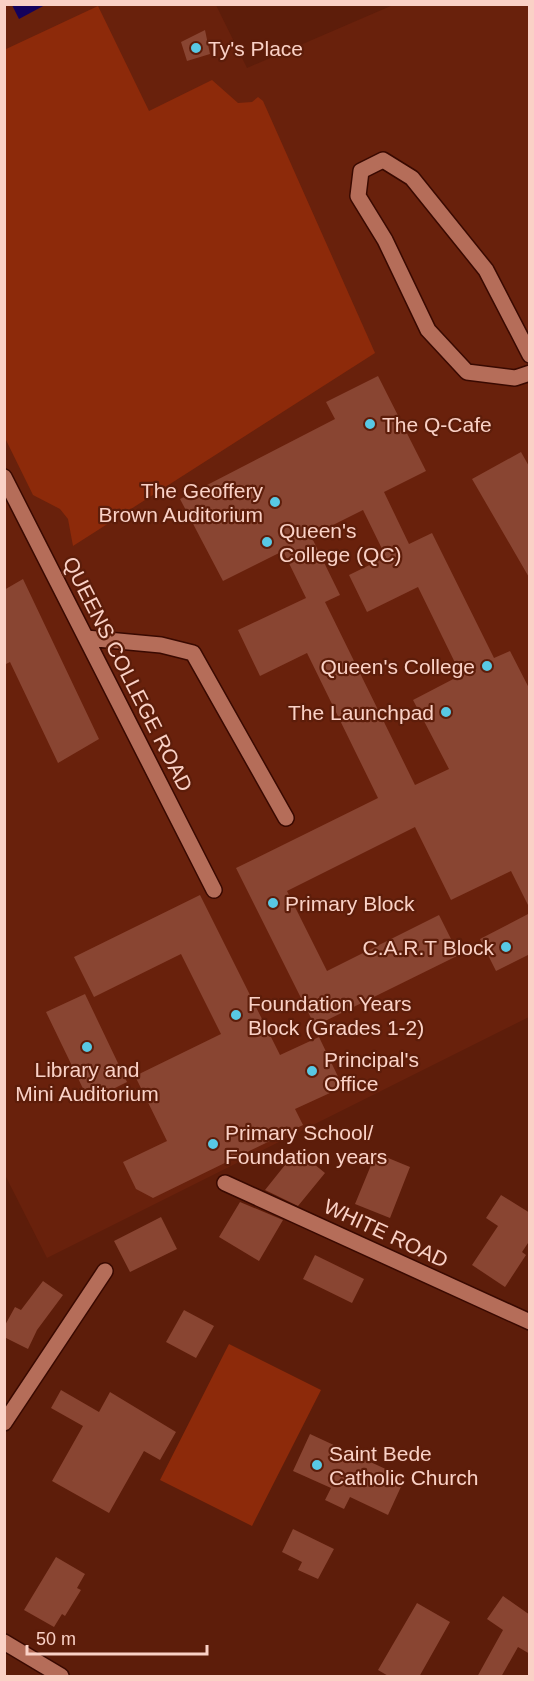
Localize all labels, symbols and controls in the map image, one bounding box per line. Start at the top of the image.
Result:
place label: Ty's Place [208,37,303,60]
marker: Ty's Place [189,41,203,55]
place label: The Q-Cafe [382,413,492,436]
marker: The Q-Cafe [363,417,377,431]
place label: The Geoffery Brown Auditorium [98,479,263,526]
marker: The Geoffery Brown Auditorium [268,495,282,509]
place label: Queen's College (QC) [279,519,402,566]
marker: Queen's College (QC) [260,535,274,549]
street label: QUEENS COLLEGE ROAD [59,553,197,795]
place label: Queen's College [320,655,475,678]
marker: Queen's College [480,659,494,673]
place label: The Launchpad [288,701,434,724]
marker: The Launchpad [439,705,453,719]
place label: Primary Block [285,892,415,915]
marker: Primary Block [266,896,280,910]
place label: C.A.R.T Block [363,936,494,959]
marker: C.A.R.T Block [499,940,513,954]
place label: Foundation Years Block (Grades 1-2) [248,992,424,1039]
marker: Foundation Years Block (Grades 1-2) [229,1008,243,1022]
marker: Library and Mini Auditorium [80,1040,94,1054]
place label: Principal's Office [324,1048,419,1095]
place label: Library and Mini Auditorium [15,1058,159,1105]
marker: Principal's Office [305,1064,319,1078]
place label: Primary School/ Foundation years [225,1121,387,1168]
marker: Primary School/ Foundation years [206,1137,220,1151]
street label: WHITE ROAD [320,1194,452,1272]
place label: Saint Bede Catholic Church [329,1442,478,1489]
marker: Saint Bede Catholic Church [310,1458,324,1472]
scale bar [27,1618,207,1656]
text: 50 m [36,1629,76,1649]

